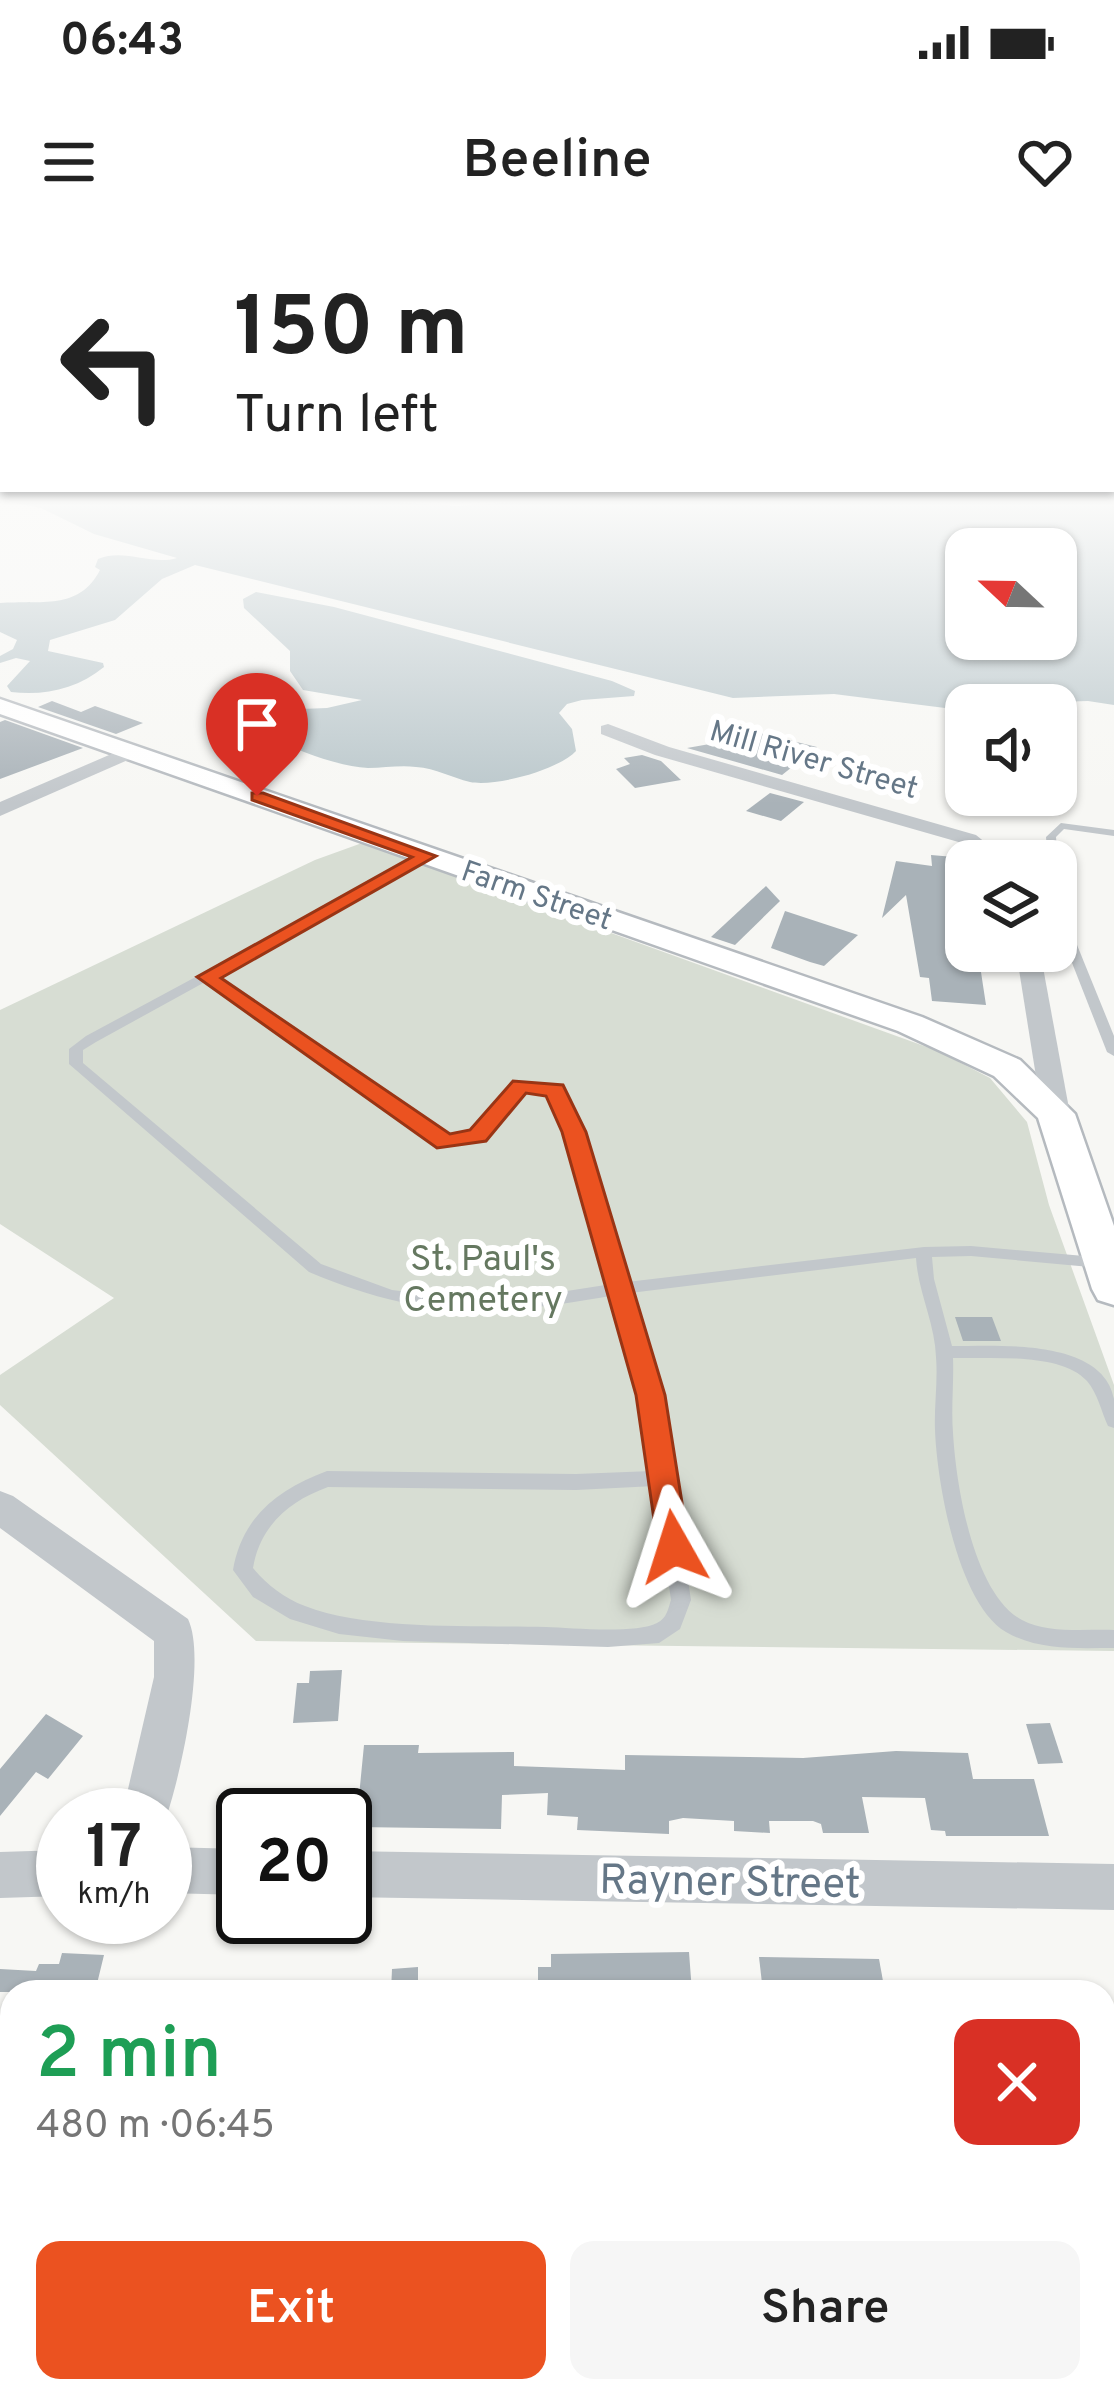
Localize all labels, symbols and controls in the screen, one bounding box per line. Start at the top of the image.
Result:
text: 06:43 [60,14,184,71]
text: Beeline [462,128,652,197]
icon: menu [36,129,102,195]
icon: heart [1012,129,1078,195]
text: 150 m [234,279,469,385]
icon: left [36,288,192,444]
text: Turn left [234,383,439,452]
north arrow [945,528,1077,660]
map controls [945,528,1077,972]
pin [206,673,308,796]
button: sound [945,684,1077,816]
icon: arrive [224,691,290,757]
street label: Mill River Street [705,714,922,809]
button: layers [945,840,1077,972]
street label: Farm Street [456,854,617,940]
park label: St. Paul's Cemetery [403,1238,563,1325]
position arrow [611,1484,737,1610]
speed limit sign: 20 [216,1788,372,1944]
text: 17 [86,1813,142,1889]
street label: Rayner Street [599,1856,861,1913]
text: km/h [78,1877,150,1914]
text: 2 min [36,2012,222,2104]
button: close [954,2019,1080,2145]
text: 480 m · 06:45 [36,2103,275,2152]
button: Exit [36,2241,546,2379]
button: Share [570,2241,1080,2379]

